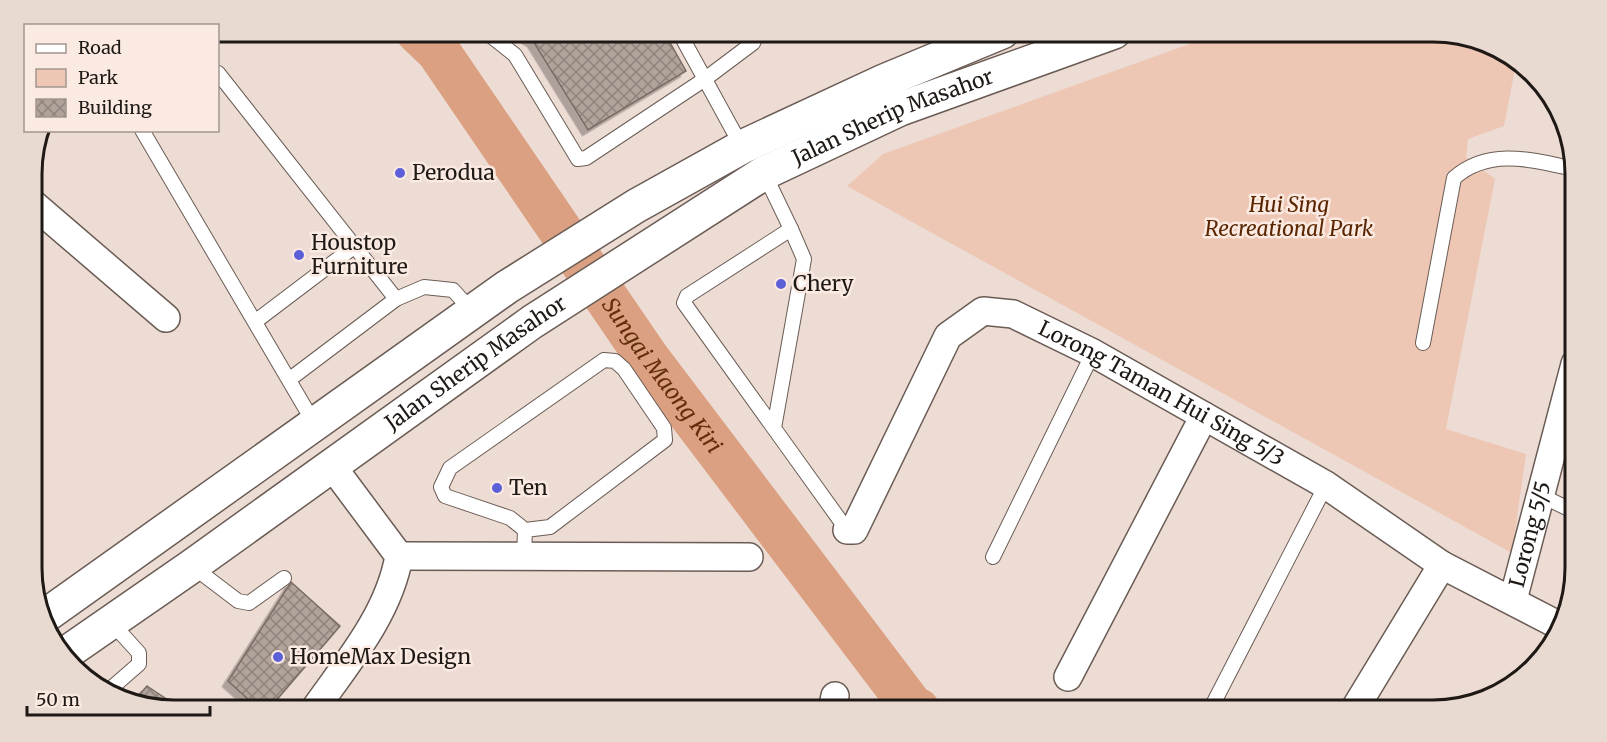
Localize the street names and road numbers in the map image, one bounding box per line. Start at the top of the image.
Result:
street label: Jalan Sherip Masahor [787,63,997,171]
street label: Jalan Sherip Masahor [379,290,571,437]
street label: Lorong Taman Hui Sing 5/3 [1034,314,1289,472]
street label: Lorong 5/5 [1503,478,1557,590]

